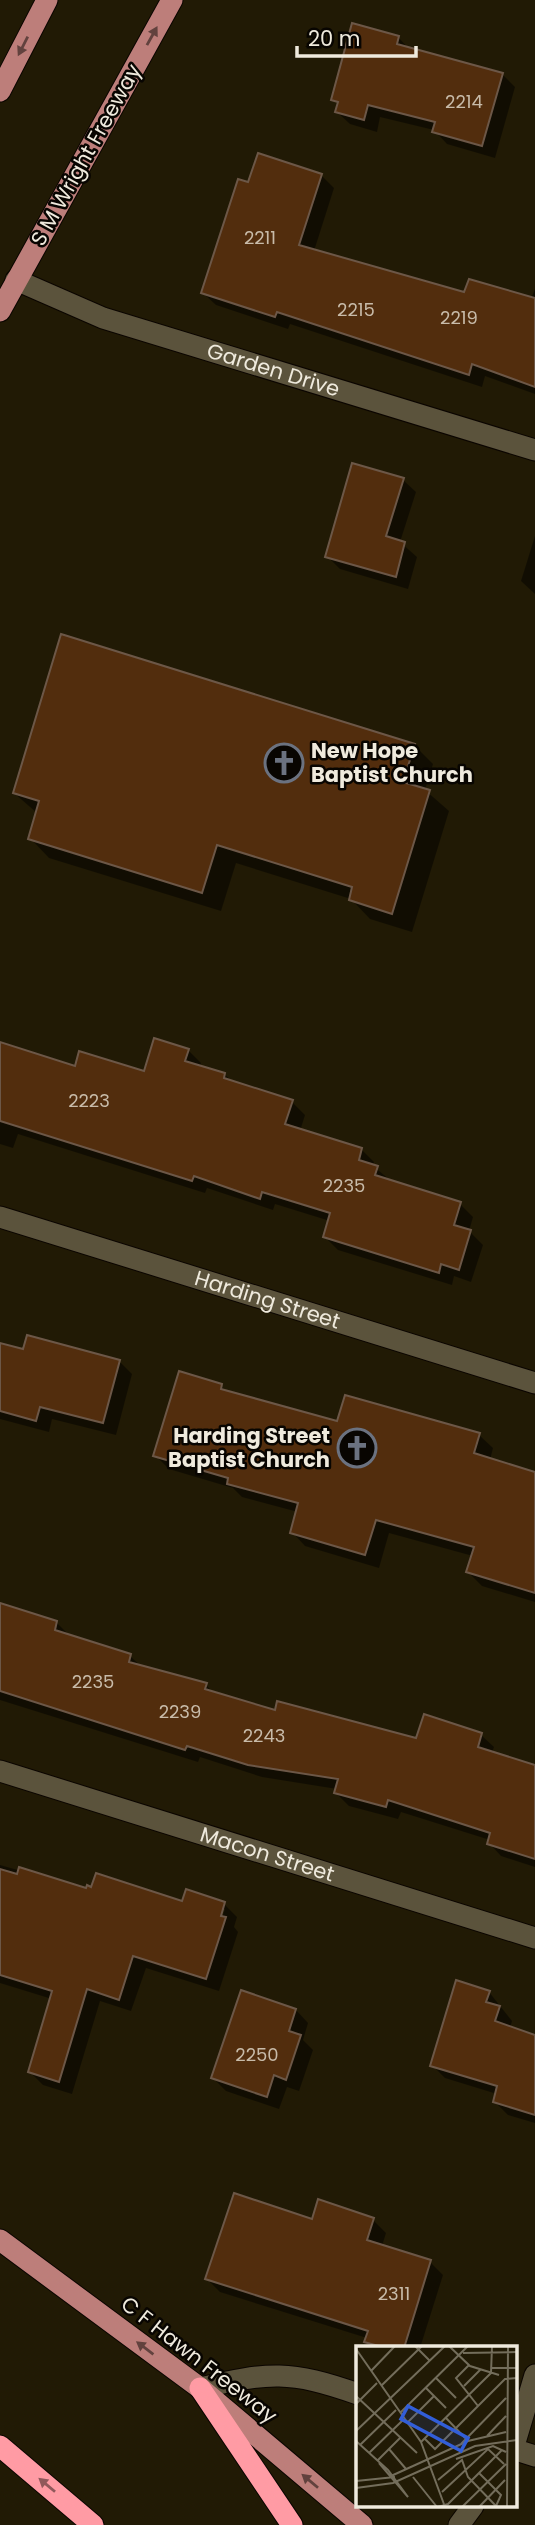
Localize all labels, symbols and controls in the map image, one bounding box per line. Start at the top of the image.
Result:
scale bar [297,14,416,58]
text: 20 m [308,24,361,53]
one-way arrow [146,27,158,46]
one-way arrow [18,36,29,56]
street label: S M Wright Freeway [24,58,148,251]
house number: 2214 [445,89,483,114]
house number: 2211 [244,225,276,250]
house number: 2215 [337,297,375,322]
house number: 2219 [440,305,478,330]
street label: Garden Drive [204,336,343,403]
place label: New Hope Baptist Church [311,736,473,789]
church icon: New Hope Baptist Church [263,742,305,784]
house number: 2223 [68,1088,110,1113]
house number: 2235 [323,1173,365,1198]
street label: Harding Street [191,1263,344,1336]
place label: Harding Street Baptist Church [168,1421,330,1474]
church icon: Harding Street Baptist Church [336,1427,378,1469]
house number: 2235 [72,1669,114,1694]
house number: 2239 [159,1699,201,1724]
house number: 2243 [243,1723,285,1748]
street label: Macon Street [197,1819,338,1889]
house number: 2250 [235,2042,279,2067]
house number: 2311 [378,2281,410,2306]
street label: C F Hawn Freeway [115,2289,284,2430]
one-way arrow [136,2341,154,2355]
inset map [356,2346,518,2508]
one-way arrow [302,2474,319,2489]
one-way arrow [38,2478,55,2493]

